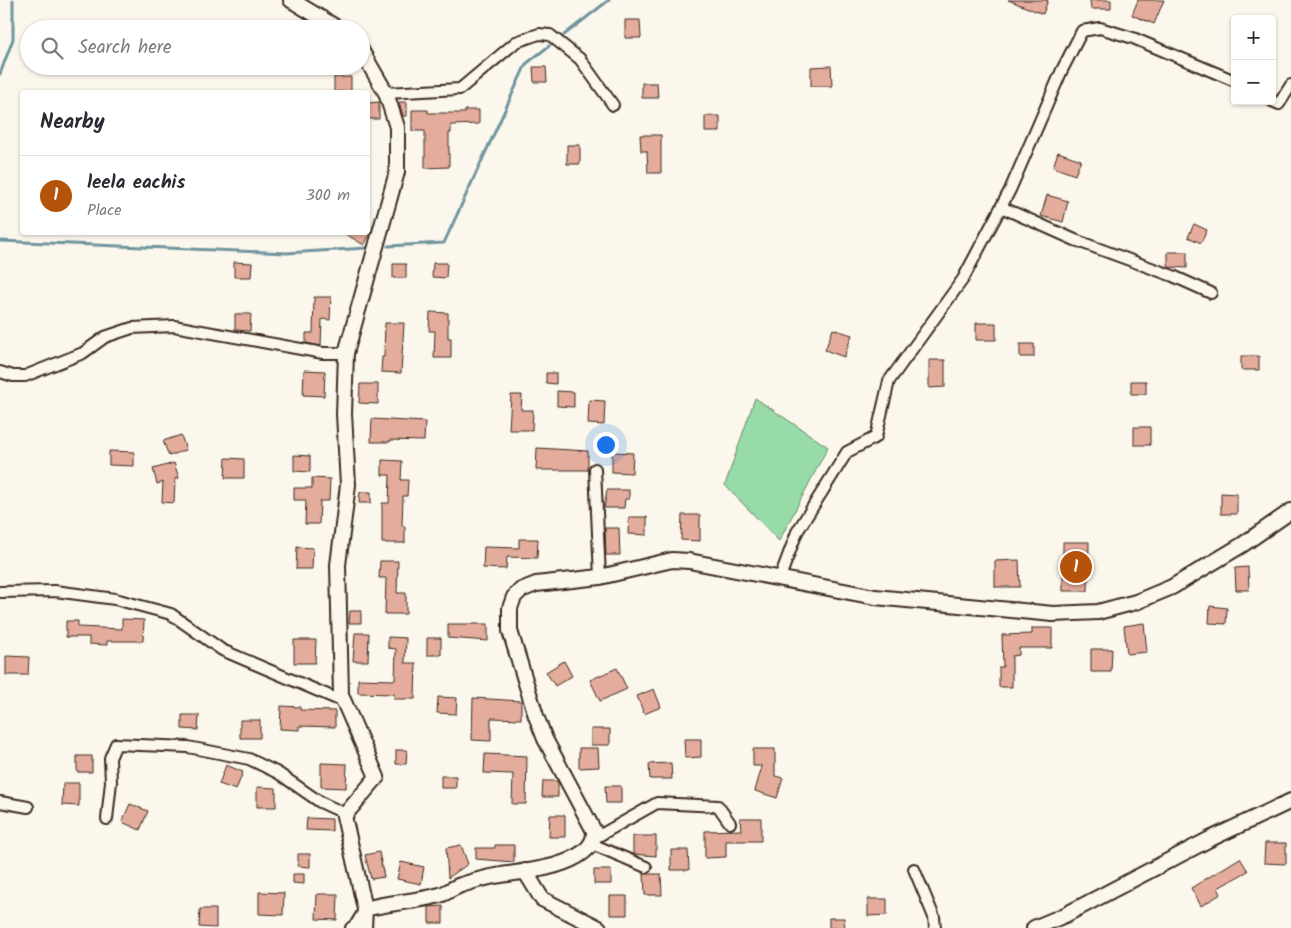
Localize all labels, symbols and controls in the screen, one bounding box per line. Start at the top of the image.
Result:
map controls [1231,15,1276,105]
button: + [1231,15,1276,60]
search box [20,20,370,75]
text: Search here [78,33,172,63]
icon: search [38,34,66,62]
button: − [1231,60,1276,105]
text: Nearby [40,106,105,139]
text: leela eachis [87,168,185,198]
text: 1 [54,183,58,208]
text: 300 m [306,183,350,208]
text: Place [87,198,121,223]
your location [593,432,619,458]
pin: 1 [1060,548,1092,586]

